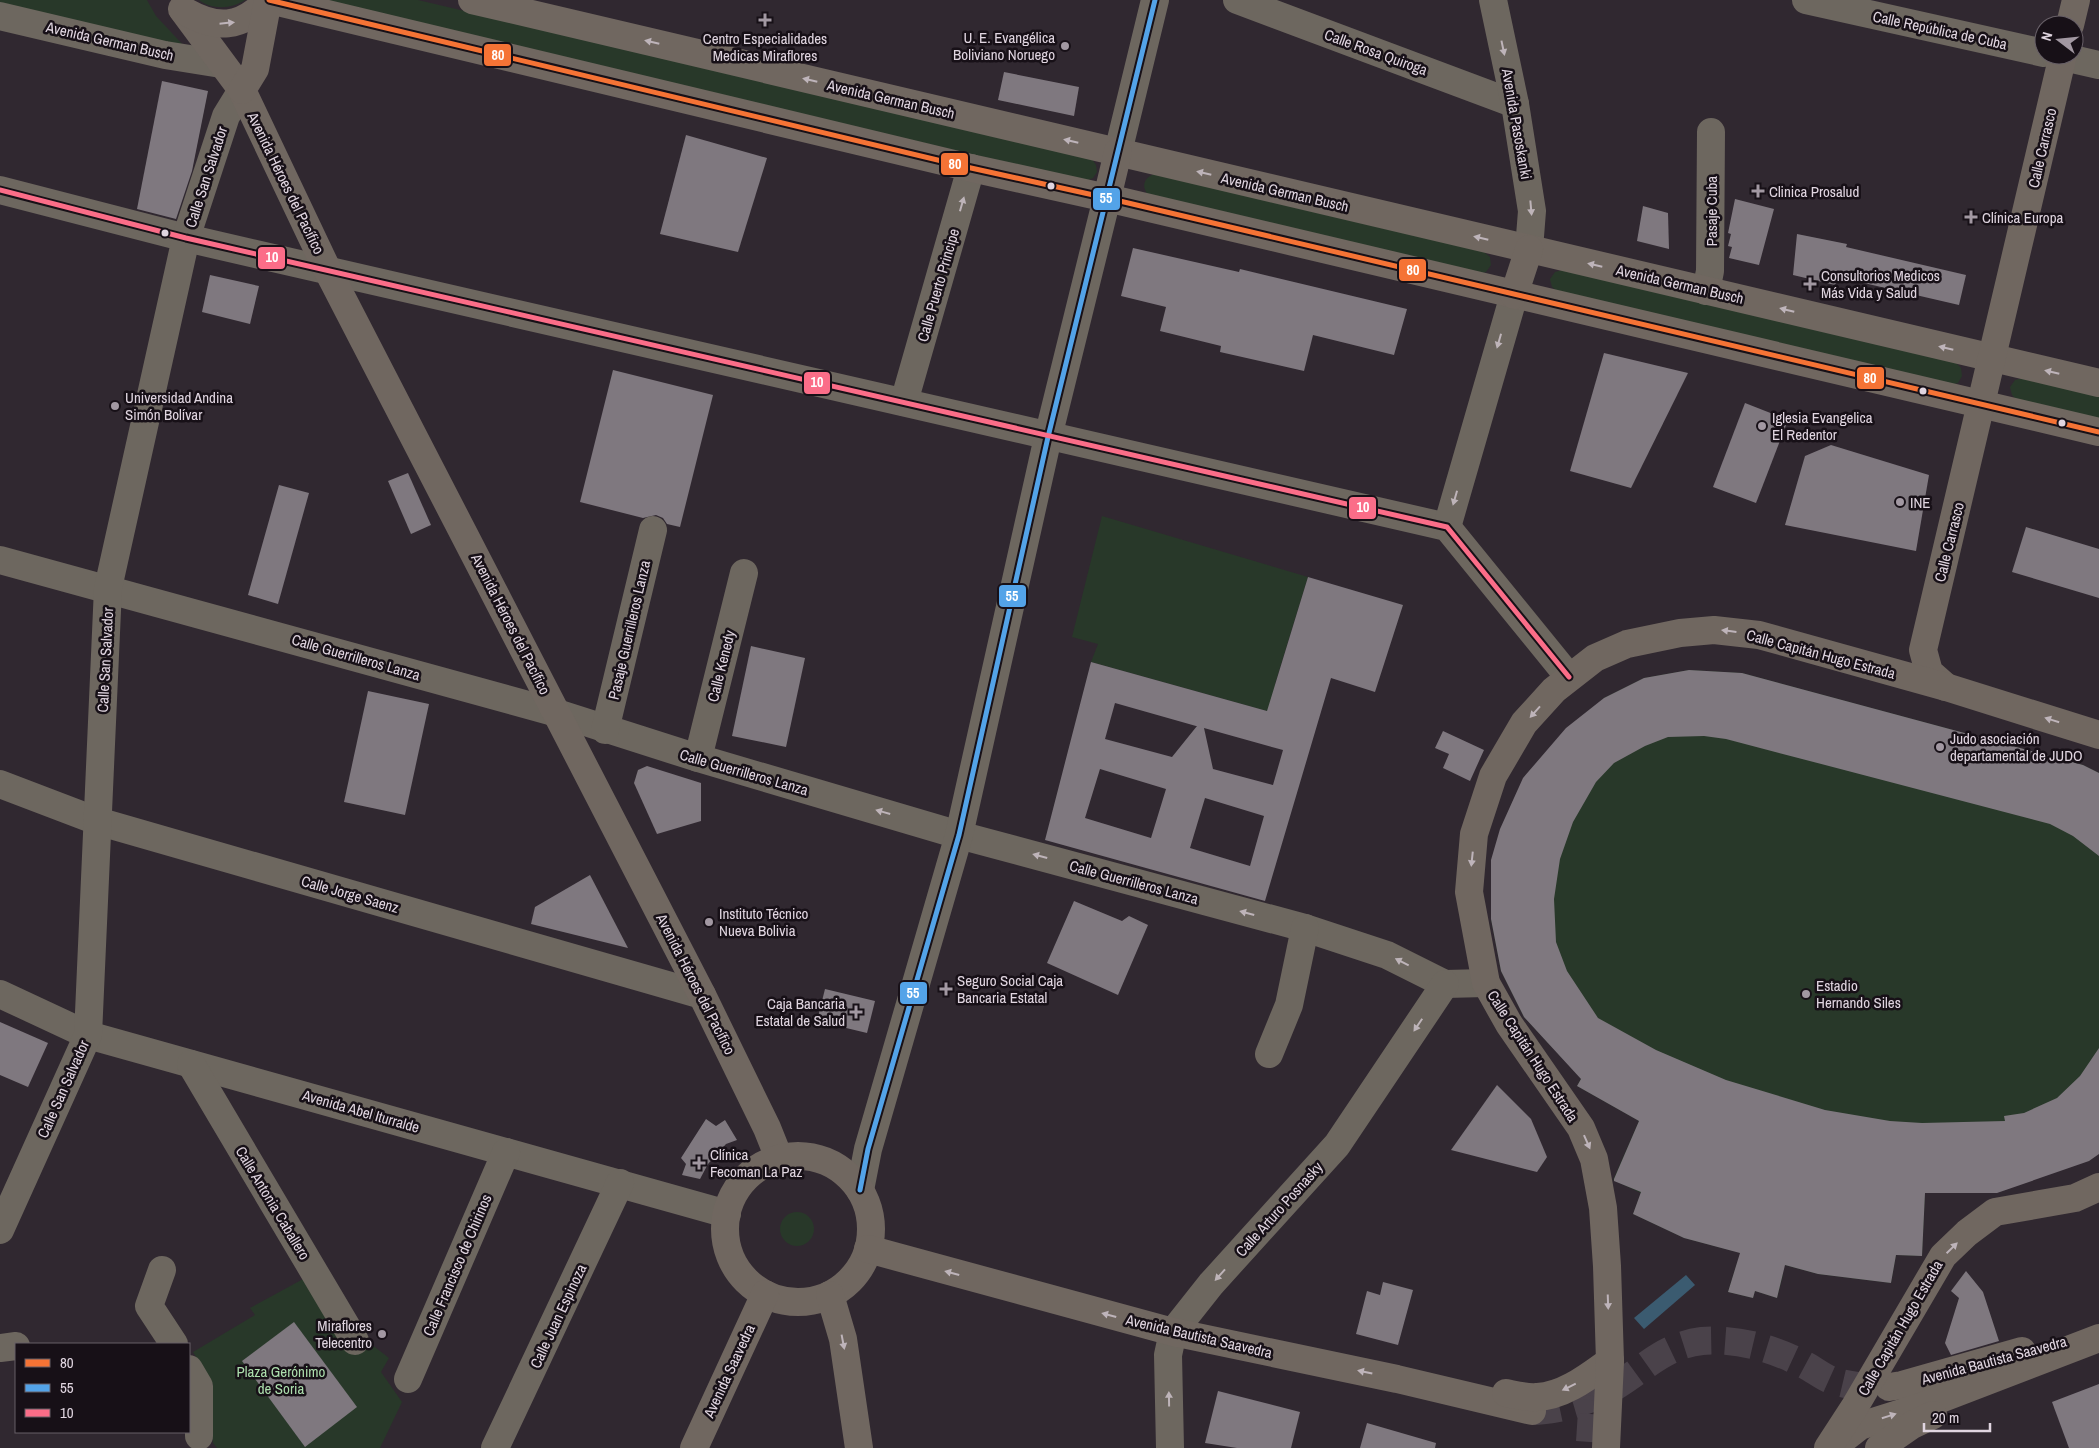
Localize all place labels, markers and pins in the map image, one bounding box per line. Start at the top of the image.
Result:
marker: Centro Especialidades Medicas Miraflores [758,13,772,27]
place label: U. E. Evangélica Boliviano Noruego [953,27,1055,65]
place label: Centro Especialidades Medicas Miraflores [703,28,827,66]
marker: U. E. Evangélica Boliviano Noruego [1059,40,1071,52]
unlabelled marker [1046,181,1056,191]
place label: Clinica Prosalud [1769,181,1859,202]
marker: Clinica Prosalud [1751,184,1765,198]
place label: Clínica Europa [1982,207,2064,228]
marker: Clínica Europa [1964,210,1978,224]
unlabelled marker [160,228,170,238]
place label: Consultorios Medicos Más Vida y Salud [1821,265,1940,303]
marker: Consultorios Medicos Más Vida y Salud [1803,277,1817,291]
unlabelled marker [1918,386,1928,396]
place label: Universidad Andina Simón Bolívar [125,387,233,425]
marker: Universidad Andina Simón Bolívar [109,400,121,412]
place label: Iglesia Evangelica El Redentor [1772,407,1873,445]
unlabelled marker [2057,418,2067,428]
marker: Iglesia Evangelica El Redentor [1756,420,1768,432]
place label: INE [1910,492,1931,513]
marker: INE [1894,496,1906,508]
place label: Judo asociación departamental de JUDO [1950,728,2083,766]
marker: Judo asociación departamental de JUDO [1934,741,1946,753]
place label: Instituto Técnico Nueva Bolivia [719,903,809,941]
marker: Instituto Técnico Nueva Bolivia [703,916,715,928]
place label: Seguro Social Caja Bancaria Estatal [957,970,1063,1008]
place label: Estadio Hernando Siles [1816,975,1901,1013]
marker: Seguro Social Caja Bancaria Estatal [939,982,953,996]
marker: Estadio Hernando Siles [1800,988,1812,1000]
place label: Caja Bancaria Estatal de Salud [755,993,845,1031]
marker: Caja Bancaria Estatal de Salud [849,1005,863,1019]
place label: Clínica Fecoman La Paz [710,1144,802,1182]
marker: Clínica Fecoman La Paz [692,1156,706,1170]
place label: Miraflores Telecentro [315,1315,372,1353]
marker: Miraflores Telecentro [376,1328,388,1340]

